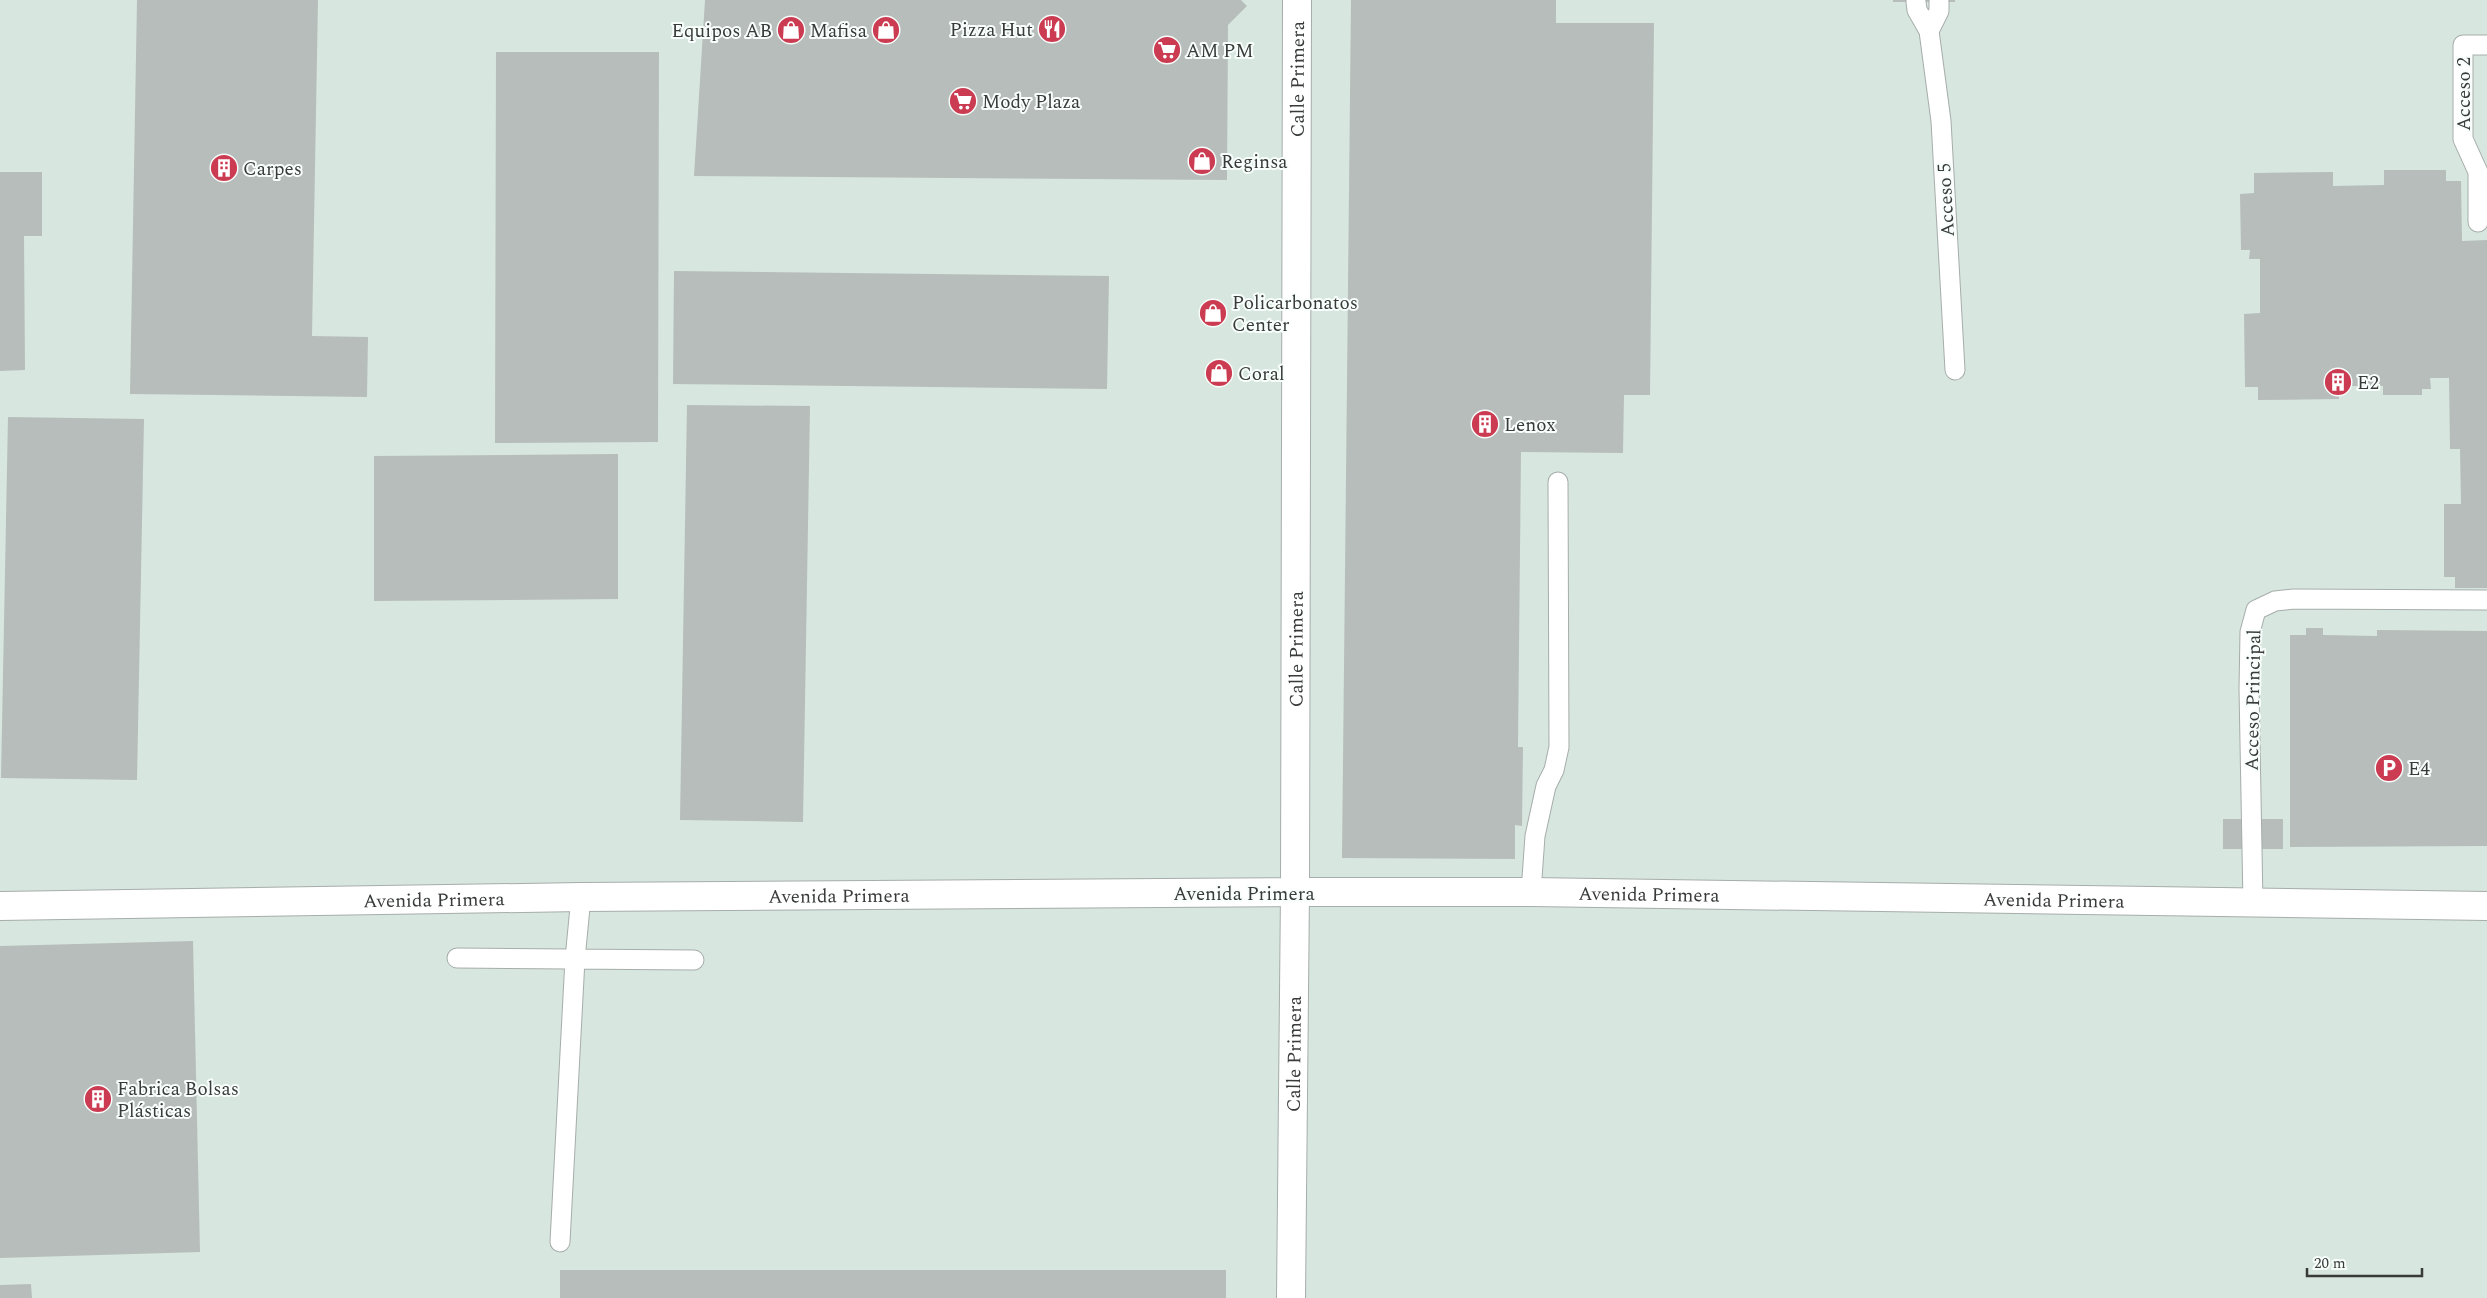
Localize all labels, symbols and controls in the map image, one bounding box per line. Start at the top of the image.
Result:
restaurant icon: Pizza Hut [1037,14,1067,44]
shop icon: Equipos AB [776,15,806,45]
shop icon: Mafisa [871,15,901,45]
place label: Pizza Hut [950,16,1033,45]
place label: Equipos AB [672,17,772,46]
place label: Mafisa [810,17,868,46]
street label: Calle Primera [1284,20,1313,137]
supermarket icon: AM PM [1152,35,1182,65]
place label: AM PM [1186,37,1254,66]
street label: Acceso 2 [2450,57,2479,131]
supermarket icon: Mody Plaza [948,86,978,116]
place label: Mody Plaza [982,88,1081,117]
shop icon: Reginsa [1187,146,1217,176]
place label: Reginsa [1221,148,1288,177]
building icon: Carpes [209,153,239,183]
place label: Carpes [243,155,302,184]
street label: Acceso 5 [1930,162,1963,238]
place label: Policarbonatos Center [1232,289,1358,340]
shop icon: Policarbonatos Center [1198,298,1228,328]
shop icon: Coral [1204,358,1234,388]
place label: Coral [1238,360,1285,389]
building icon: E2 [2323,367,2353,397]
place label: E2 [2357,369,2379,398]
building icon: Lenox [1470,409,1500,439]
place label: Lenox [1504,411,1556,440]
street label: Calle Primera [1282,590,1312,707]
street label: Acceso Principal [2238,629,2269,771]
parking icon: E4 [2374,753,2404,783]
place label: E4 [2408,755,2430,784]
street label: Avenida Primera [1173,880,1315,909]
street label: Avenida Primera [1578,880,1721,911]
street label: Avenida Primera [768,882,910,912]
street label: Avenida Primera [363,885,506,916]
street label: Avenida Primera [1983,886,2126,917]
street label: Calle Primera [1280,995,1310,1112]
place label: Fabrica Bolsas Plásticas [117,1075,239,1126]
building icon: Fabrica Bolsas Plásticas [83,1084,113,1114]
scale bar [2307,1246,2422,1278]
text: 20 m [2314,1252,2346,1275]

